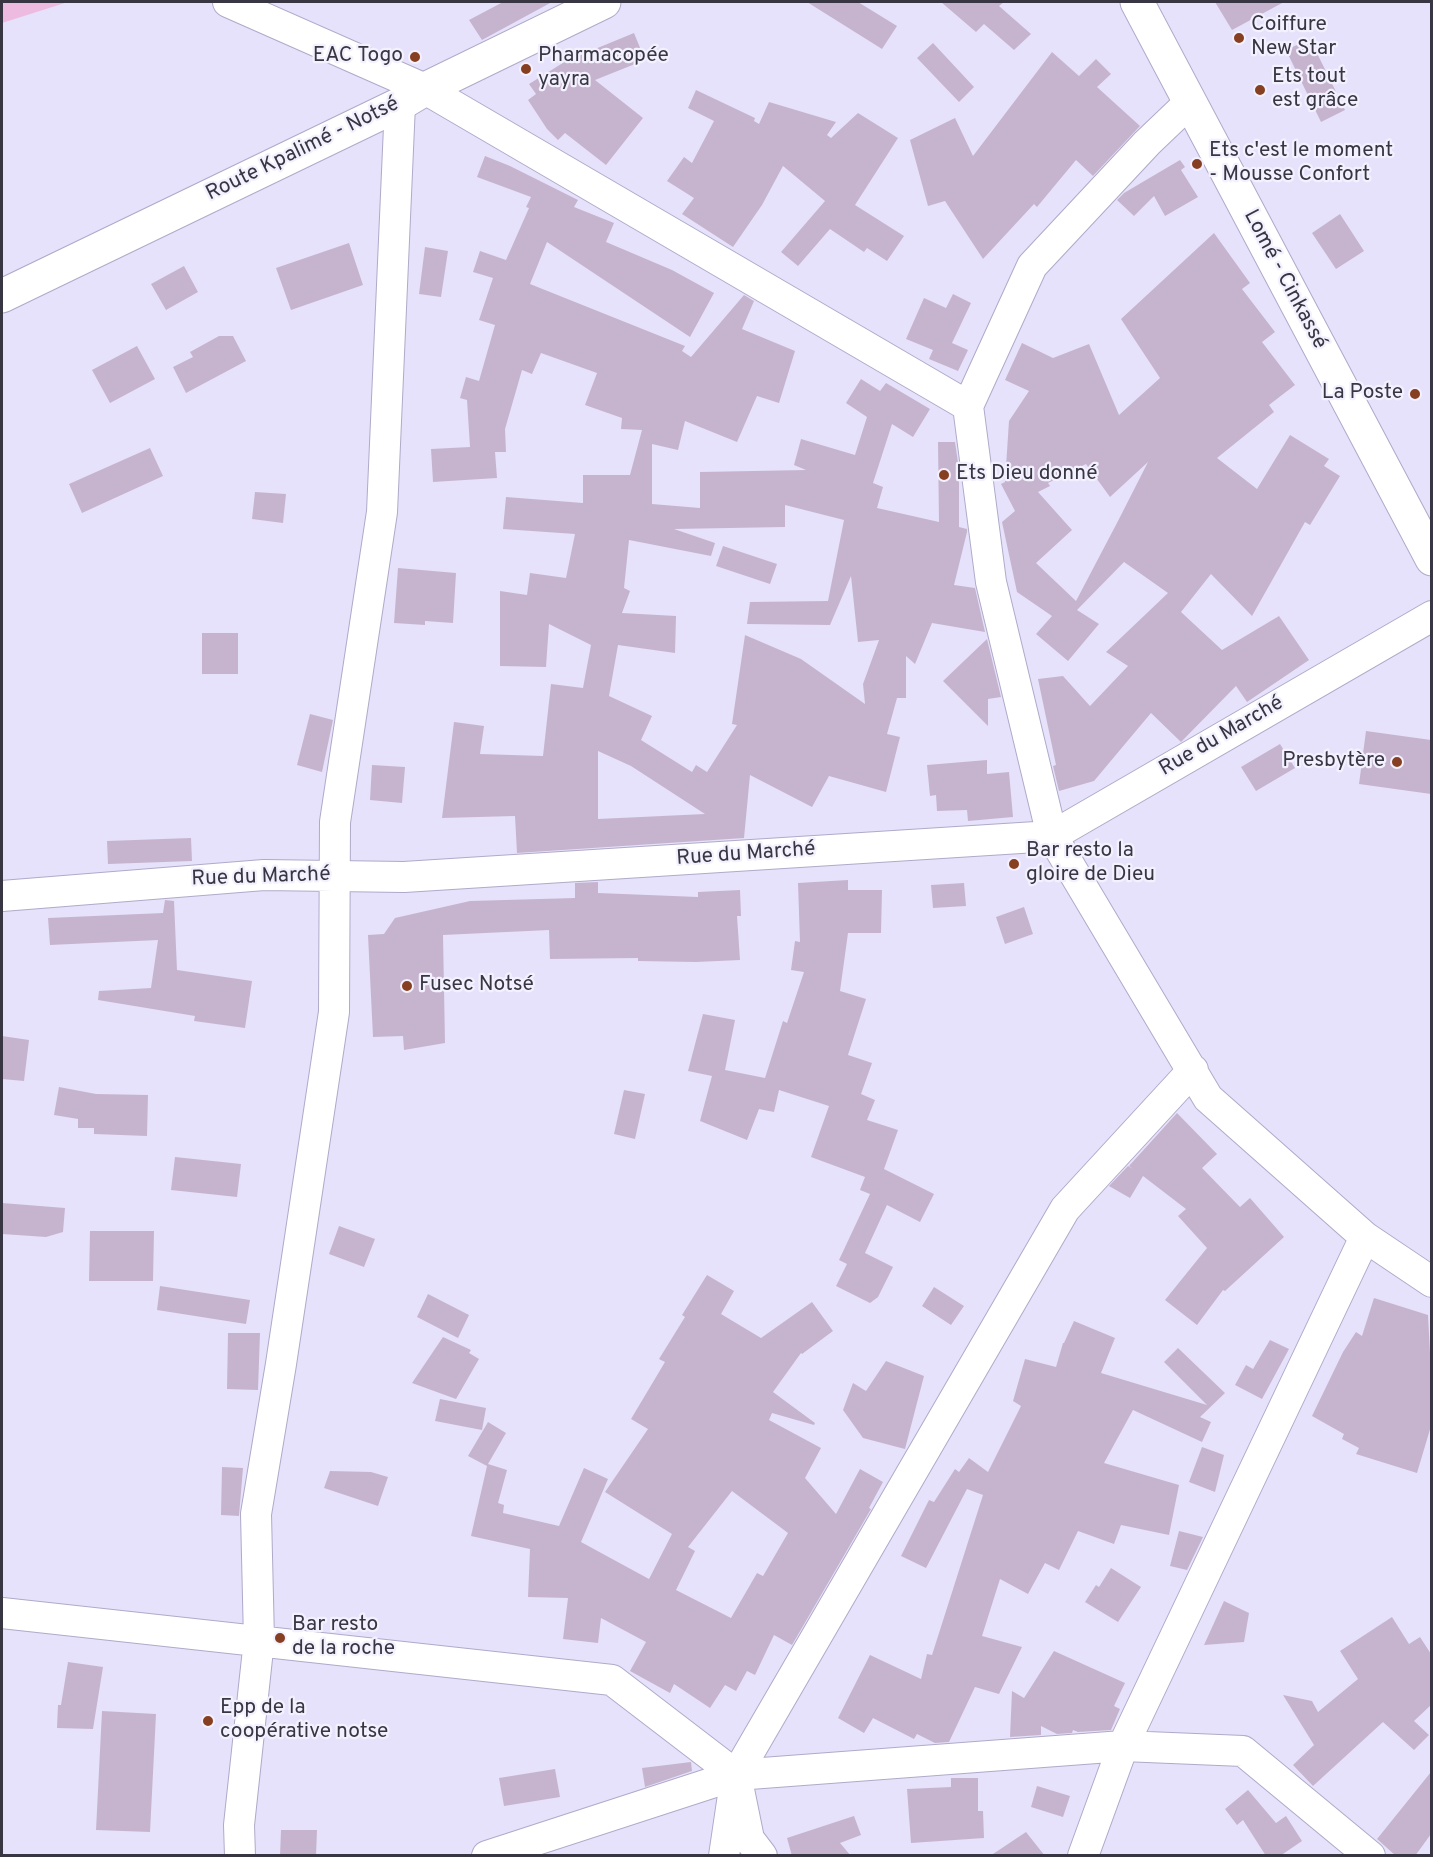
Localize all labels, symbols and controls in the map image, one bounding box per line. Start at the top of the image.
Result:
place label: Coiffure New Star [1251,13,1337,63]
marker: Coiffure New Star [1232,31,1246,45]
place label: EAC Togo [313,44,403,70]
place label: Pharmacopée yayra [538,44,669,94]
marker: EAC Togo [408,50,422,64]
marker: Pharmacopée yayra [519,62,533,76]
place label: Ets tout est grâce [1272,65,1358,115]
marker: Ets tout est grâce [1253,83,1267,97]
street label: Route Kpalimé - Notsé [202,92,404,208]
place label: Ets c'est le moment - Mousse Confort [1209,139,1393,189]
marker: Ets c'est le moment - Mousse Confort [1190,157,1204,171]
street label: Lomé - Cinkassé [1237,206,1331,354]
place label: La Poste [1322,381,1403,407]
marker: La Poste [1408,387,1422,401]
place label: Ets Dieu donné [956,462,1098,488]
marker: Ets Dieu donné [937,468,951,482]
street label: Rue du Marché [1155,691,1289,783]
place label: Presbytère [1282,749,1385,775]
marker: Presbytère [1390,755,1404,769]
street label: Rue du Marché [676,838,816,872]
place label: Bar resto la gloire de Dieu [1026,839,1155,889]
marker: Bar resto la gloire de Dieu [1007,857,1021,871]
street label: Rue du Marché [191,863,331,893]
place label: Fusec Notsé [419,973,534,999]
marker: Fusec Notsé [400,979,414,993]
place label: Bar resto de la roche [292,1613,395,1663]
marker: Bar resto de la roche [273,1631,287,1645]
place label: Epp de la coopérative notse [220,1696,388,1746]
marker: Epp de la coopérative notse [201,1714,215,1728]

